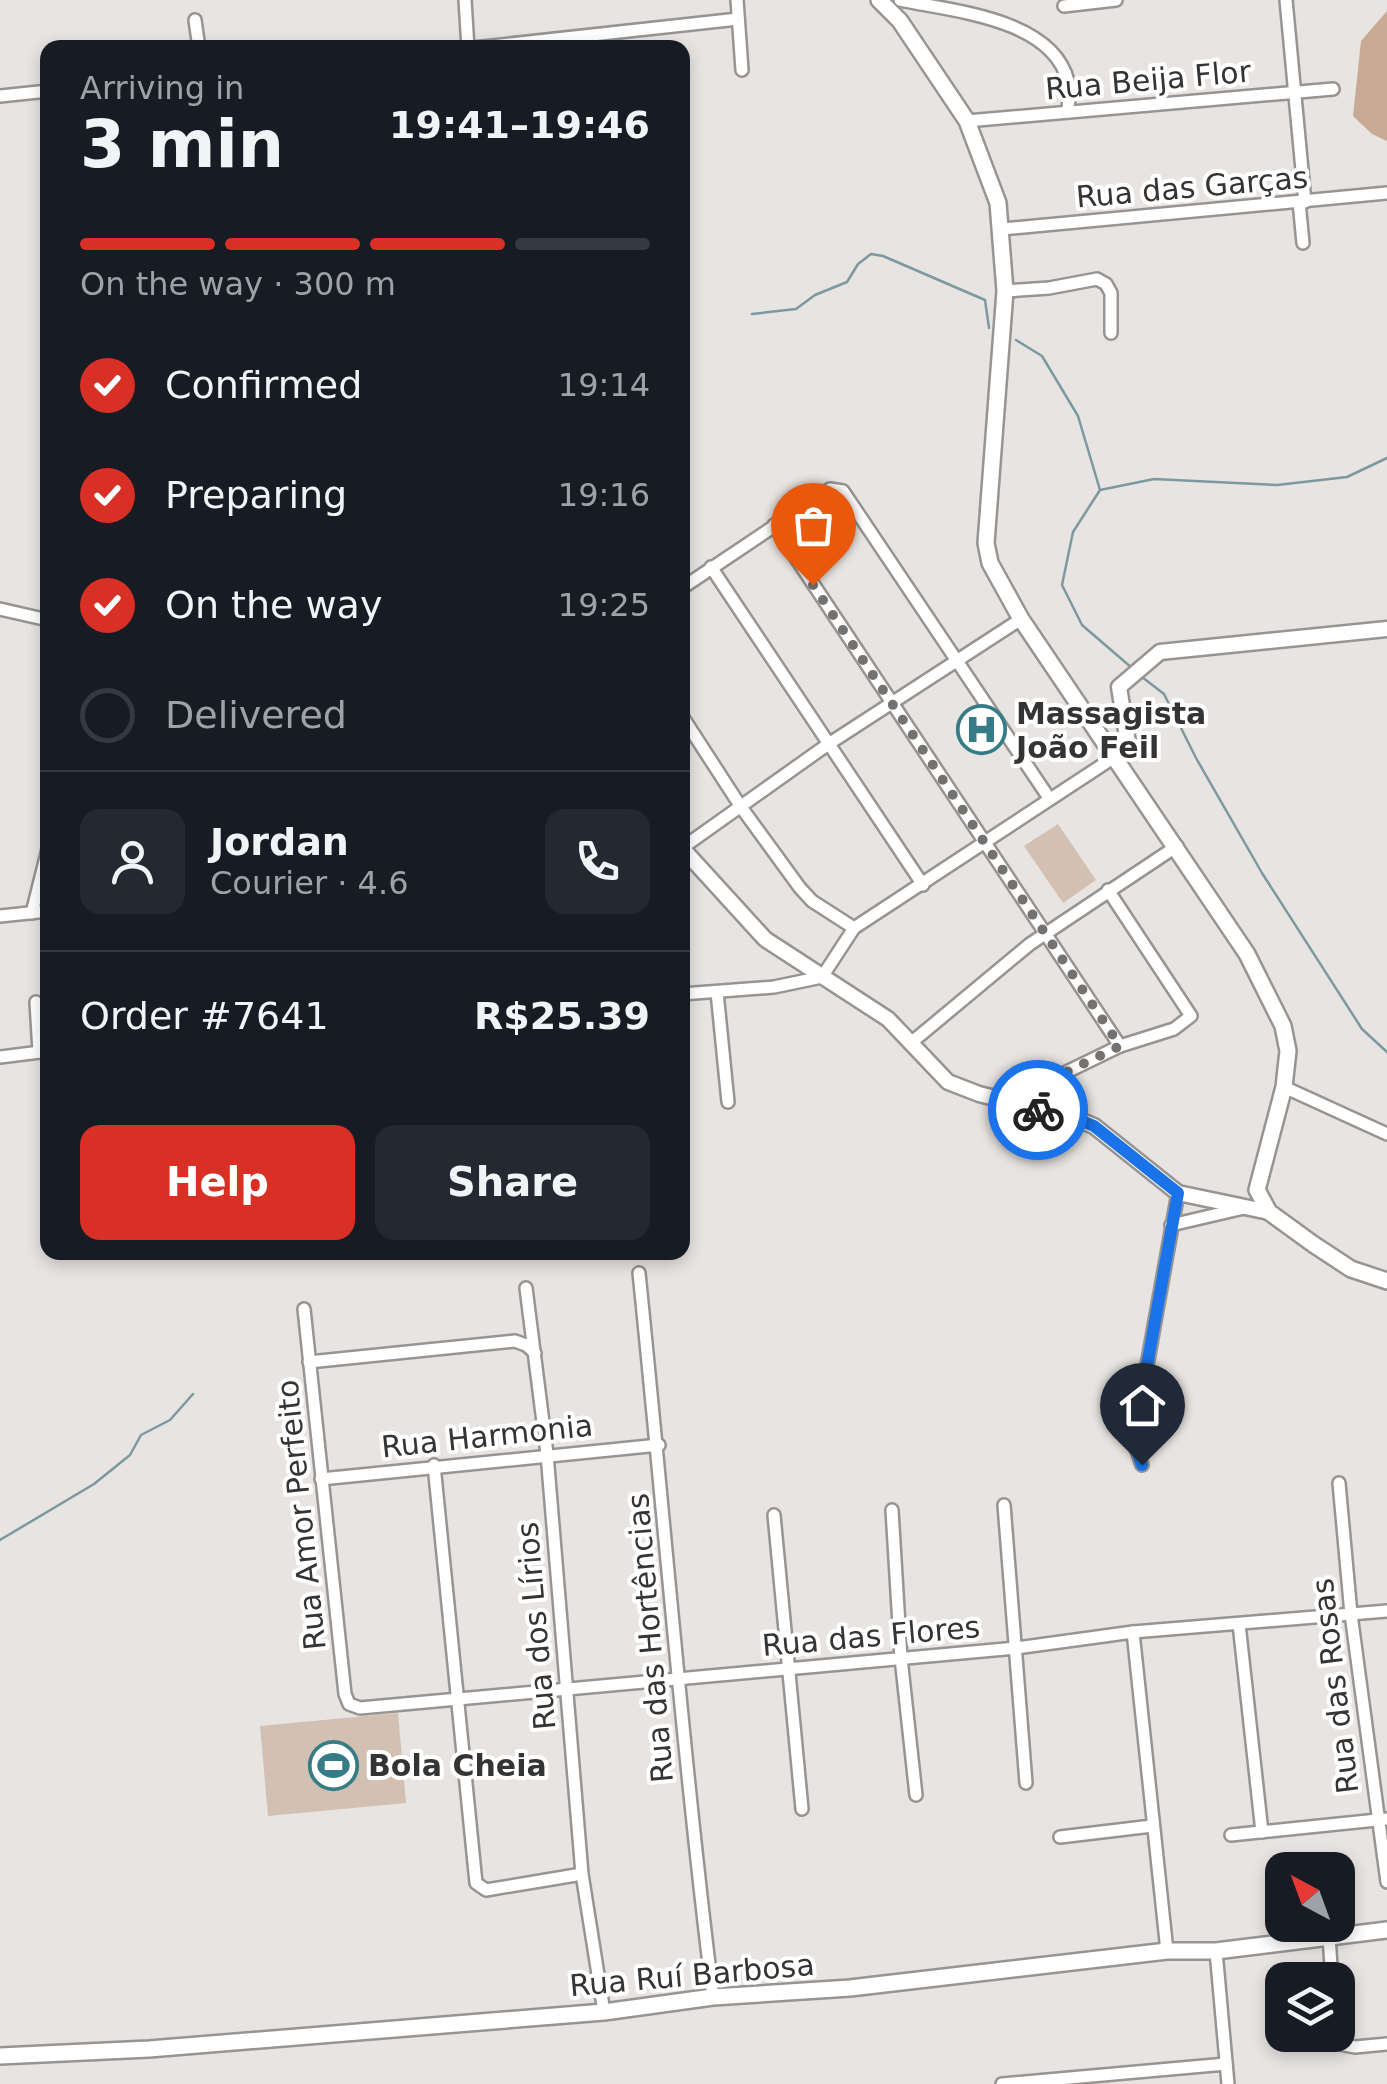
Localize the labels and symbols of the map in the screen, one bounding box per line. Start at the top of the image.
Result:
street label: Rua Beija Flor [1044,54,1253,106]
street label: Rua das Garças [1074,159,1310,215]
pin [771,483,856,586]
place label: Massagista João Feil [1014,696,1206,765]
hospital icon: Massagista João Feil [955,704,1007,756]
courier [988,1060,1088,1160]
pin [1100,1363,1185,1466]
street label: Rua Amor Perfeito [269,1378,333,1652]
street label: Rua Harmonia [380,1407,594,1465]
street label: Rua das Hortências [620,1492,680,1784]
street label: Rua dos Lírios [509,1521,563,1731]
street label: Rua das Rosas [1304,1576,1366,1796]
street label: Rua das Flores [761,1609,981,1663]
sports icon: Bola Cheia [307,1739,359,1791]
place label: Bola Cheia [368,1748,547,1783]
north arrow [1265,1852,1355,1942]
street label: Rua Ruí Barbosa [568,1947,816,2003]

